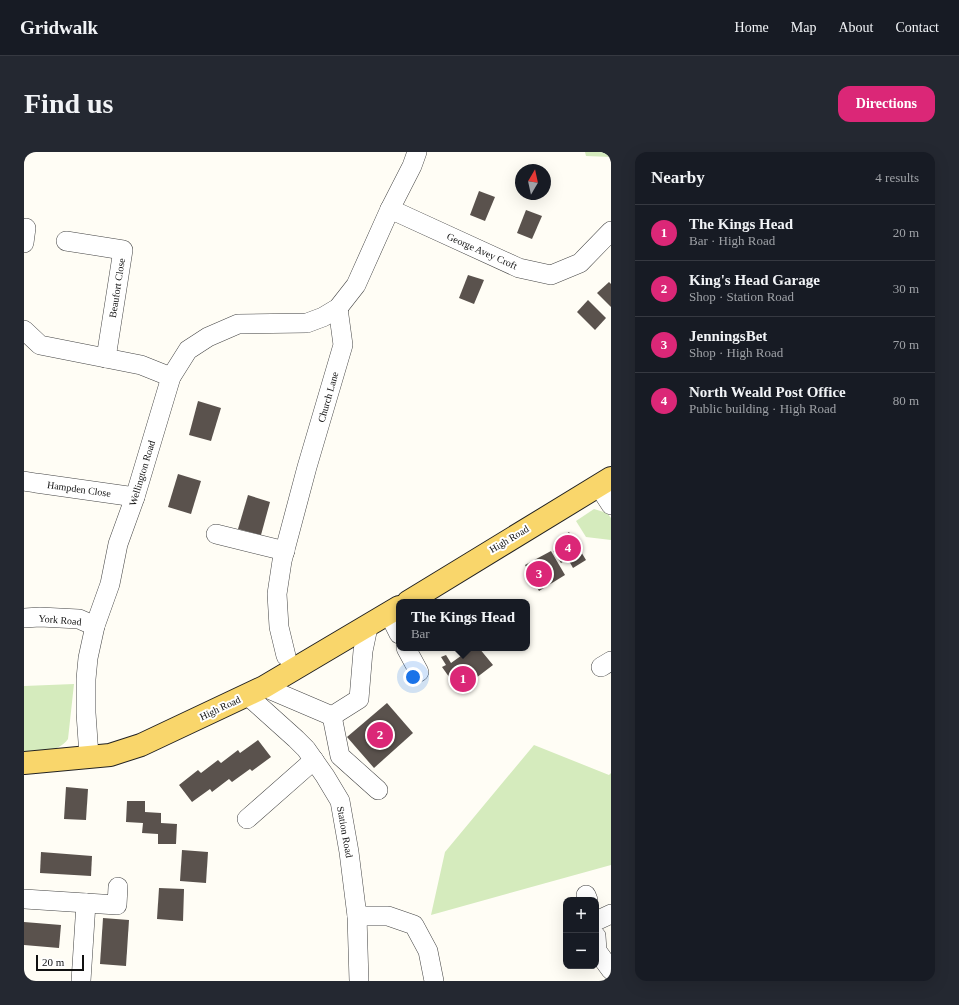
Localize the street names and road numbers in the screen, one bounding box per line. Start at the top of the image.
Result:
street label: George Avey Croft [445,231,519,272]
street label: Beaufort Close [107,257,127,319]
street label: Church Lane [316,370,341,423]
street label: Wellington Road [127,439,157,507]
street label: Hampden Close [46,479,112,499]
street label: High Road [487,523,531,555]
street label: York Road [38,613,82,627]
street label: High Road [198,694,242,722]
street label: Station Road [335,805,355,859]

